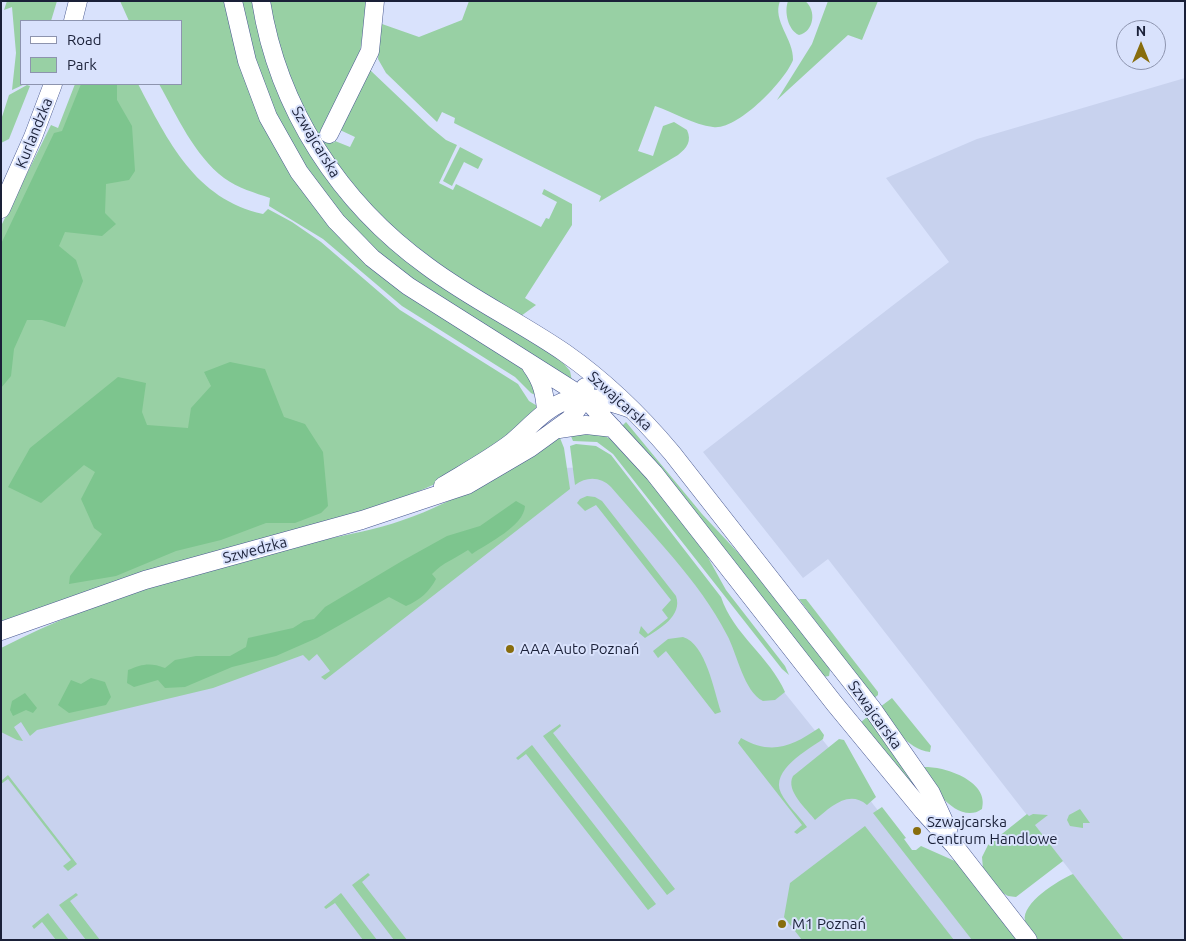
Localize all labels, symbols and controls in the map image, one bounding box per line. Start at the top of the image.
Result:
legend [20,20,182,85]
north arrow [1116,20,1166,70]
text: N [1136,23,1146,39]
text: Road [67,31,102,48]
text: Park [67,56,97,73]
street label: Kurlandzka [12,95,56,171]
street label: Szwajcarska [288,103,344,181]
street label: Szwajcarska [584,368,656,434]
street label: Szwedzka [221,533,289,567]
place label: AAA Auto Poznań [520,640,639,658]
marker: AAA Auto Poznań [504,643,516,655]
street label: Szwajcarska [844,677,906,753]
place label: Szwajcarska Centrum Handlowe [927,813,1058,848]
marker: Szwajcarska Centrum Handlowe [911,825,923,837]
place label: M1 Poznań [792,915,866,933]
marker: M1 Poznań [776,918,788,930]

